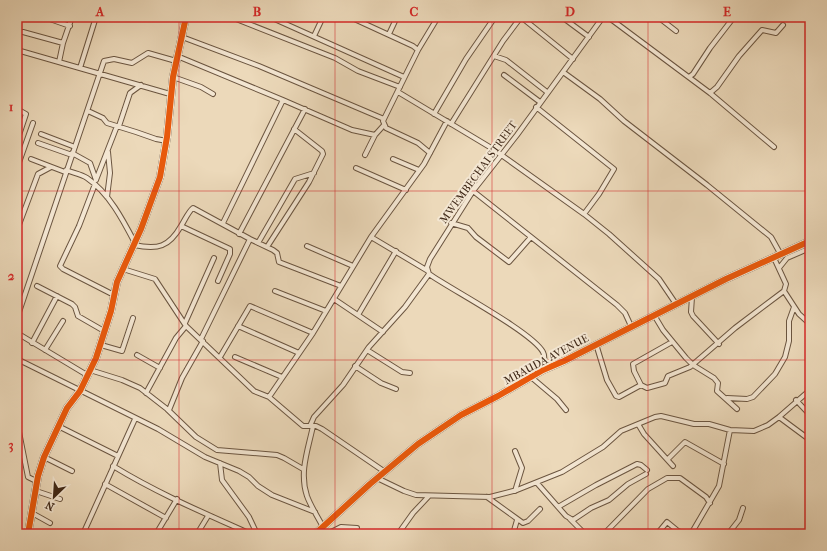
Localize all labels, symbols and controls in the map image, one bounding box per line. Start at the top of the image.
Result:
text: A [95,4,105,19]
text: B [253,4,262,19]
text: C [410,4,419,19]
text: D [565,4,575,19]
text: E [723,4,731,19]
text: 1 [9,99,14,114]
street label: MWEMBECHAI STREET [437,118,520,226]
text: 2 [8,268,15,283]
street label: MBAUDA AVENUE [502,331,591,387]
text: 3 [8,437,14,453]
north arrow [34,477,74,517]
text: N [43,498,57,513]

